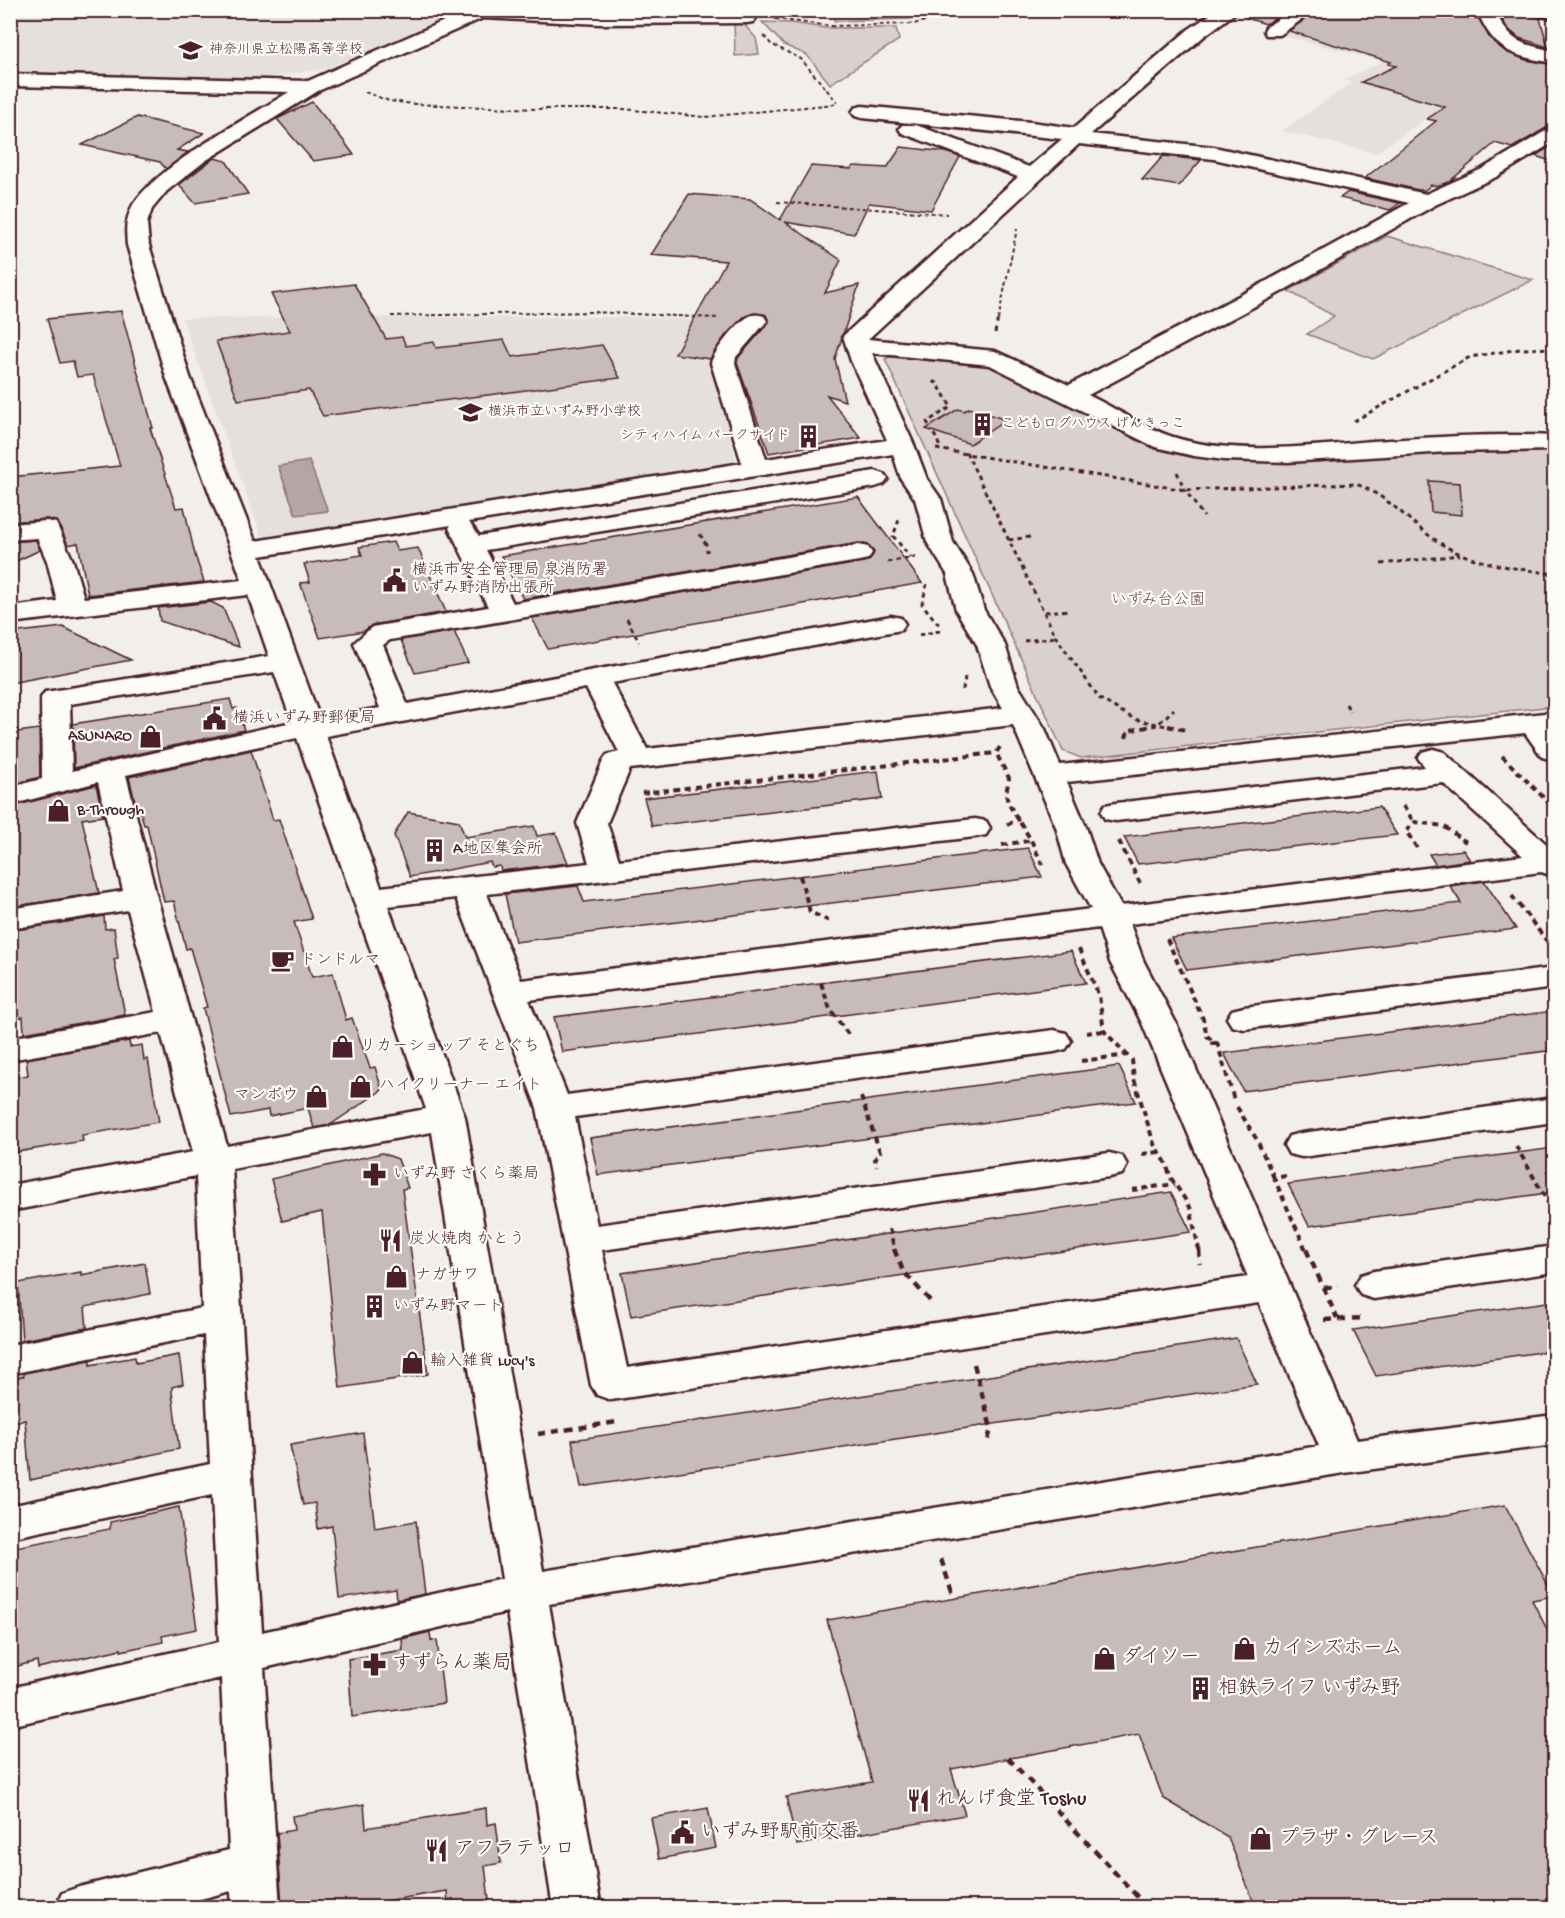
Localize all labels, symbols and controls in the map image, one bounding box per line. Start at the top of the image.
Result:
school or university icon: 神奈川県立松陽高等学校 [178,37,204,63]
place label: 神奈川県立松陽高等学校 [209,42,363,59]
school or university icon: 横浜市立いずみ野小学校 [457,399,483,425]
place label: 横浜市立いずみ野小学校 [488,404,641,421]
building icon: こどもログハウス げんきっこ [970,411,996,437]
place label: こどもログハウス げんきっこ [1001,416,1185,433]
building icon: シティハイム パークサイド [795,423,821,449]
place label: シティハイム パークサイド [620,428,790,445]
place label: 横浜市安全管理局 泉消防署 いずみ野消防出張所 [412,560,608,599]
public building icon: 横浜市安全管理局 泉消防署 いずみ野消防出張所 [381,567,407,593]
park label: いずみ台公園 [1111,590,1205,611]
public building icon: 横浜いずみ野郵便局 [202,706,228,732]
place label: 横浜いずみ野郵便局 [233,709,376,729]
shop icon: ASUNARO [137,724,163,750]
place label: ASUNARO [68,728,132,747]
shop icon: B-Through [46,798,72,824]
place label: B-Through [76,802,145,821]
building icon: A地区集会所 [422,837,448,863]
place label: A地区集会所 [453,839,542,860]
cafe icon: ドンドルマ [269,948,295,974]
place label: ドンドルマ [300,952,380,971]
shop icon: リカーショップ そとぐち [329,1034,355,1060]
place label: リカーショップ そとぐち [360,1037,539,1057]
shop icon: ハイクリーナー エイト [348,1073,374,1099]
place label: ハイクリーナー エイト [379,1077,542,1096]
shop icon: マンボウ [303,1083,329,1109]
place label: マンボウ [234,1087,298,1106]
pharmacy icon: いずみ野 さくら薬局 [362,1162,388,1188]
place label: いずみ野 さくら薬局 [393,1165,540,1185]
restaurant icon: 炭火焼肉 かとう [378,1227,404,1253]
place label: 炭火焼肉 かとう [409,1230,525,1250]
shop icon: ナガサワ [384,1263,410,1289]
place label: ナガサワ [415,1266,479,1286]
building icon: いずみ野マート [362,1294,388,1320]
place label: いずみ野マート [393,1297,504,1317]
shop icon: 輸入雑貨 Lucy's [399,1349,425,1375]
place label: 輸入雑貨 Lucy's [430,1352,536,1372]
shop icon: カインズホーム [1232,1636,1258,1662]
place label: カインズホーム [1263,1637,1402,1661]
shop icon: ダイソー [1091,1645,1117,1671]
place label: ダイソー [1122,1645,1200,1670]
pharmacy icon: すずらん薬局 [361,1651,387,1677]
place label: すずらん薬局 [392,1651,512,1676]
building icon: 相鉄ライフ いずみ野 [1187,1676,1213,1702]
place label: 相鉄ライフ いずみ野 [1218,1677,1400,1701]
restaurant icon: れんげ食堂 Toshu [905,1787,931,1813]
place label: れんげ食堂 Toshu [936,1787,1087,1812]
public building icon: いずみ野駅前交番 [670,1820,696,1846]
place label: いずみ野駅前交番 [701,1820,859,1845]
shop icon: プラザ・グレース [1248,1826,1274,1852]
place label: プラザ・グレース [1279,1826,1439,1851]
restaurant icon: アフラテッロ [424,1837,450,1863]
place label: アフラテッロ [455,1839,575,1862]

